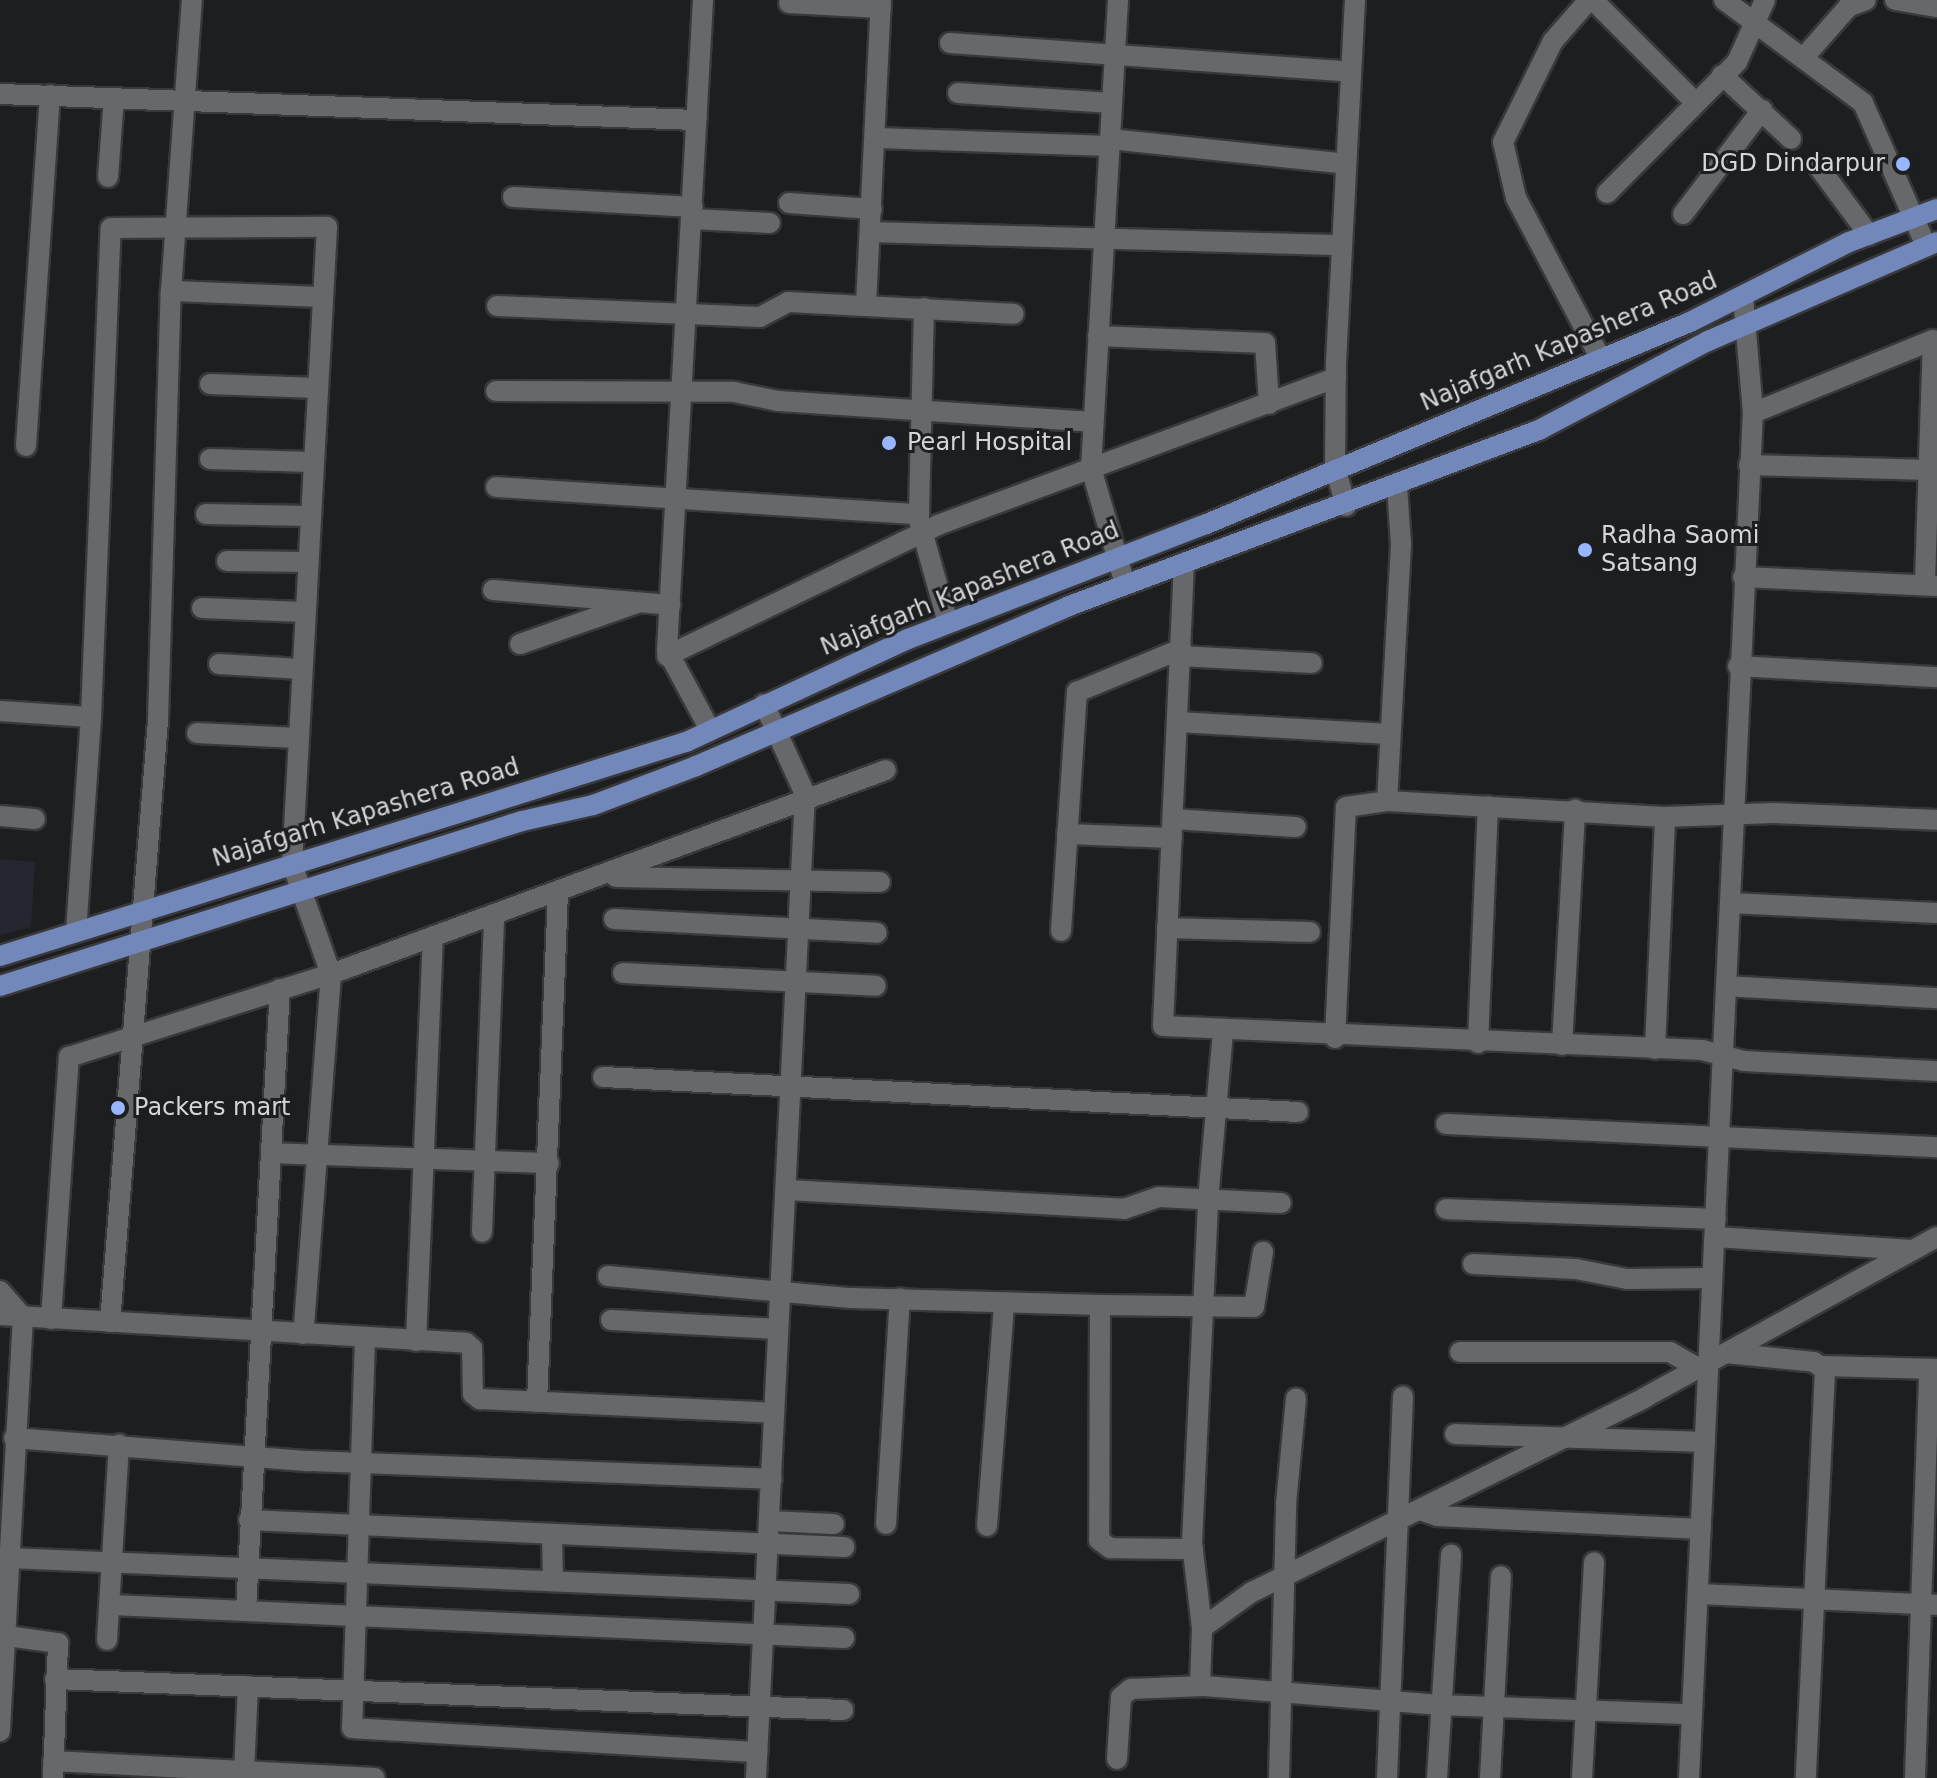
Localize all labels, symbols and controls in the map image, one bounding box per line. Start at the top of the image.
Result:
place label: DGD Dindarpur [1701,150,1885,178]
marker: DGD Dindarpur [1892,153,1914,175]
street label: Najafgarh Kapashera Road [1416,266,1722,418]
place label: Pearl Hospital [907,429,1072,457]
marker: Pearl Hospital [878,432,900,454]
street label: Najafgarh Kapashera Road [816,516,1124,662]
place label: Radha Saomi Satsang [1601,522,1759,578]
marker: Radha Saomi Satsang [1576,541,1594,559]
street label: Najafgarh Kapashera Road [209,753,523,873]
place label: Packers mart [134,1094,290,1122]
marker: Packers mart [109,1099,127,1117]

